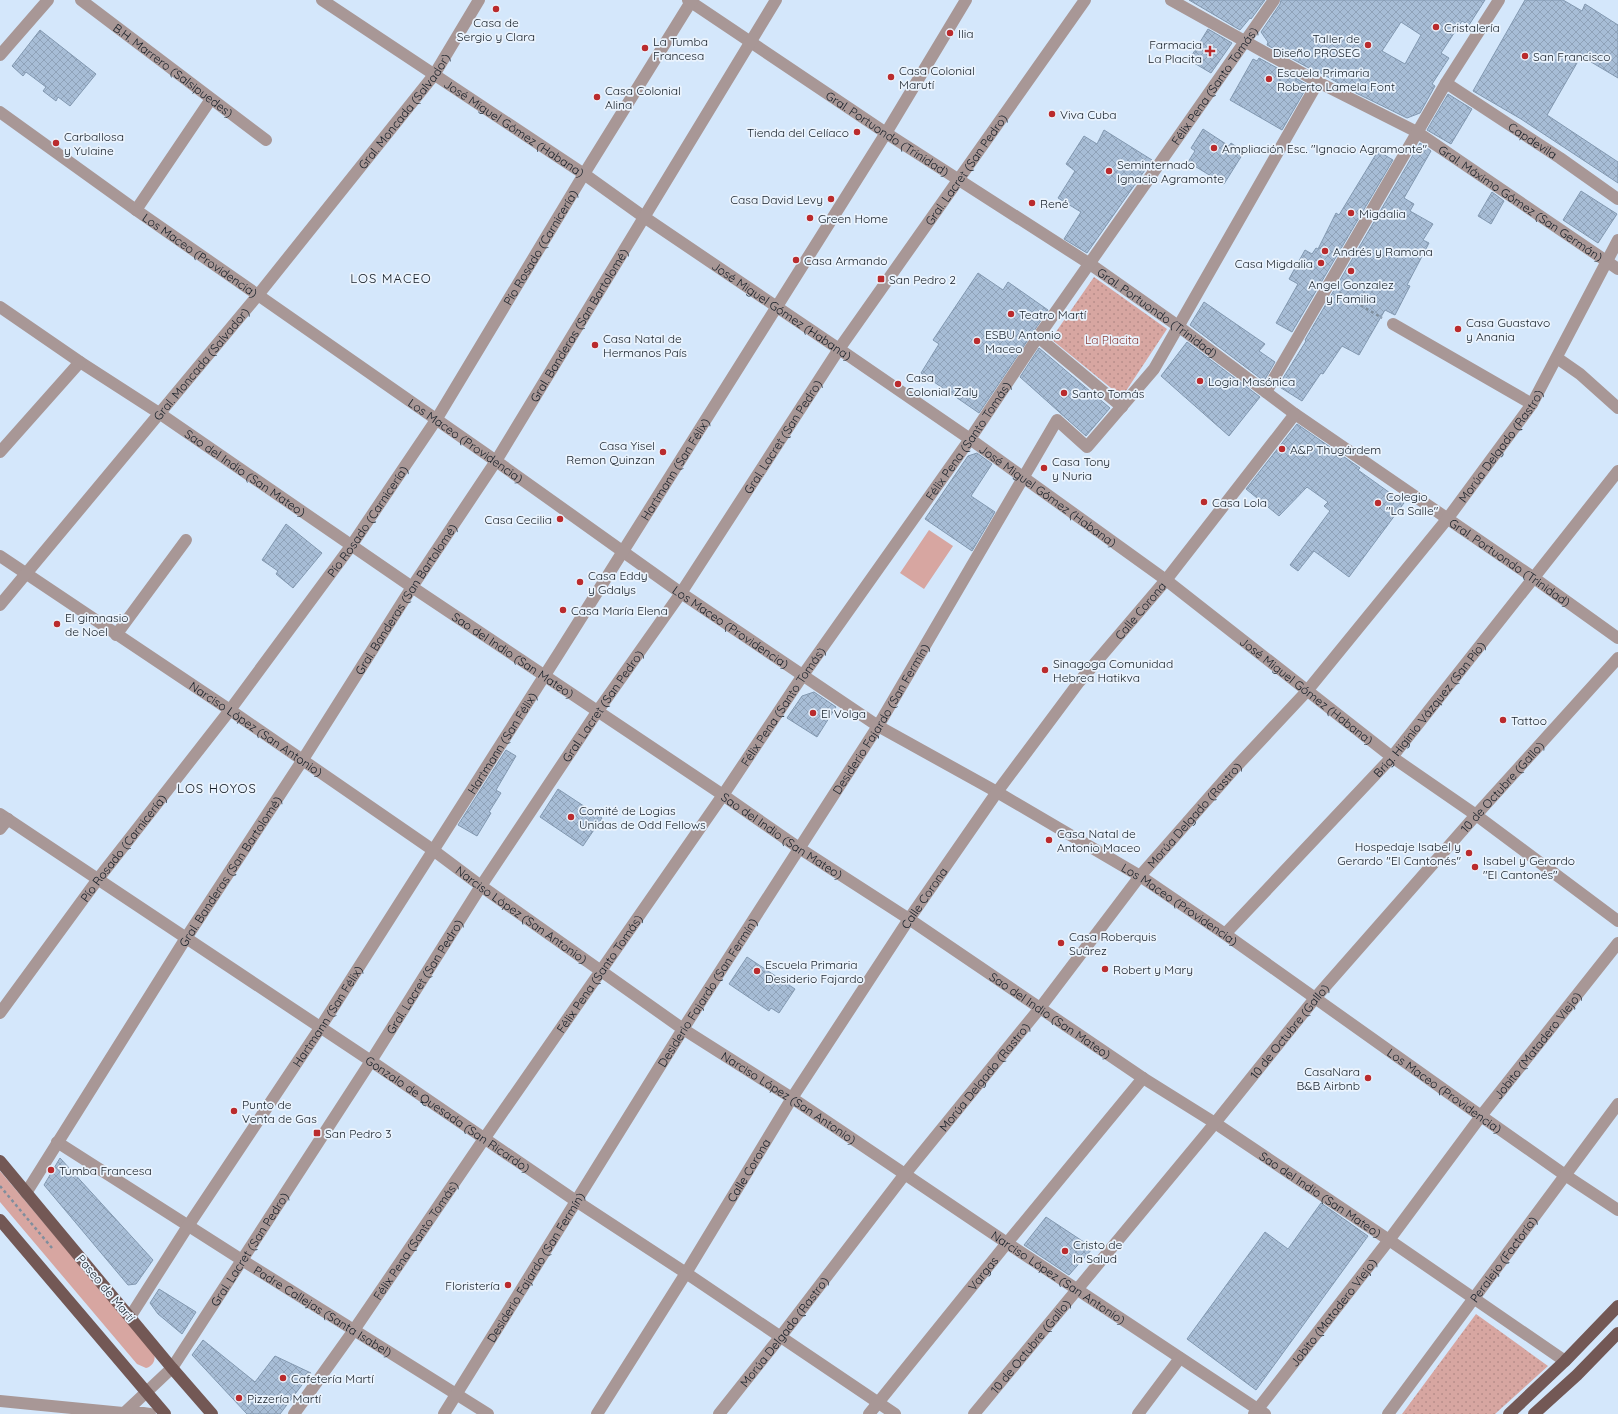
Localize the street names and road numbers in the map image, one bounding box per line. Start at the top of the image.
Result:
street label: B.H. Marrero (Salsipuedes) [111,20,236,120]
street label: Félix Pena (Santo Tomás) [1168,24,1261,147]
street label: Gral. Moncada (Salvador) [354,51,453,172]
street label: José Miguel Gómez (Habana) [441,76,587,180]
street label: Gral. Portuondo (Trinidad) [823,87,952,179]
street label: Gral. Lacret (San Pedro) [921,111,1010,228]
street label: Capdevila [1506,119,1560,162]
street label: Gral. Máximo Gómez (San Germán) [1436,141,1606,264]
street label: Pío Rosado (Carnicería) [500,187,580,308]
street label: Los Maceo (Providencia) [140,209,261,300]
street label: Gral. Banderas (San Bartolomé) [526,246,631,405]
street label: José Miguel Gómez (Habana) [709,258,855,363]
street label: Gral. Portuondo (Trinidad) [1095,264,1220,361]
street label: Gral. Moncada (Salvador) [150,304,252,423]
street label: Gral. Lacret (San Pedro) [740,377,825,496]
street label: Félix Pena (Santo Tomás) [922,378,1014,503]
street label: Morúa Delgado (Rastro) [1455,387,1546,505]
street label: Los Maceo (Providencia) [406,395,526,486]
street label: Hartmann (San Félix) [637,415,712,523]
street label: Sao del Indio (San Mateo) [182,426,309,519]
street label: José Miguel Gómez (Habana) [977,441,1120,550]
street label: Pío Rosado (Carnicería) [323,462,411,580]
street label: Gral. Portuondo (Trinidad) [1446,515,1574,609]
street label: Gral. Banderas (San Bartolomé) [351,520,460,677]
street label: Calle Corona [1111,578,1169,642]
street label: Los Maceo (Providencia) [670,582,792,671]
street label: Sao del Indio (San Mateo) [449,609,577,701]
street label: José Miguel Gómez (Habana) [1237,633,1377,747]
street label: Brig. Higinio Vázquez (San Pío) [1370,638,1488,780]
street label: Desiderio Fajardo (San Fermín) [829,641,932,797]
street label: Félix Pena (Santo Tomás) [737,644,828,769]
street label: Gral. Lacret (San Pedro) [558,647,646,765]
street label: Narciso López (San Antonio) [187,678,326,779]
street label: Hartmann (San Félix) [464,689,540,797]
street label: 10 de Octubre (Gallo) [1457,738,1547,835]
street label: Morúa Delgado (Rastro) [1144,759,1244,870]
street label: Sao del Indio (San Mateo) [719,789,846,882]
street label: Pío Rosado (Carnicería) [77,791,169,904]
street label: Gral. Banderas (San Bartolomé) [175,793,285,949]
street label: Los Maceo (Providencia) [1119,859,1241,948]
street label: Narciso López (San Antonio) [453,862,590,966]
street label: Calle Corona [897,864,950,931]
street label: Félix Pena (Santo Tomás) [553,911,645,1035]
street label: Desiderio Fajardo (San Fermín) [654,915,760,1070]
street label: Gral. Lacret (San Pedro) [383,916,466,1037]
street label: Hartmann (San Félix) [289,962,366,1069]
street label: Sao del Indio (San Mateo) [987,969,1114,1062]
street label: 10 de Octubre (Gallo) [1246,980,1332,1081]
street label: Jobito (Matadero Viejo) [1490,988,1584,1102]
street label: Morúa Delgado (Rastro) [935,1019,1033,1134]
street label: Los Maceo (Providencia) [1385,1044,1505,1136]
street label: Narciso López (San Antonio) [719,1048,859,1147]
street label: Gonzalo de Quesada (San Ricardo) [363,1052,533,1175]
street label: Calle Corona [723,1136,773,1205]
street label: Sao del Indio (San Mateo) [1257,1148,1384,1240]
street label: Félix Pena (Santo Tomás) [369,1178,461,1302]
street label: Gral. Lacret (San Pedro) [207,1189,292,1309]
street label: Desiderio Fajardo (San Fermín) [483,1189,587,1345]
street label: Peralejo (Factoría) [1466,1213,1540,1305]
street label: Narciso López (San Antonio) [989,1227,1129,1327]
street label: Paseo de Martí [74,1251,139,1325]
street label: Vargas [964,1253,1001,1293]
street label: Jobito (Matadero Viejo) [1286,1255,1380,1369]
street label: Padre Callejas (Santa Isabel) [251,1262,395,1360]
street label: Morúa Delgado (Rastro) [736,1273,831,1390]
street label: 10 de Octubre (Gallo) [987,1296,1073,1396]

